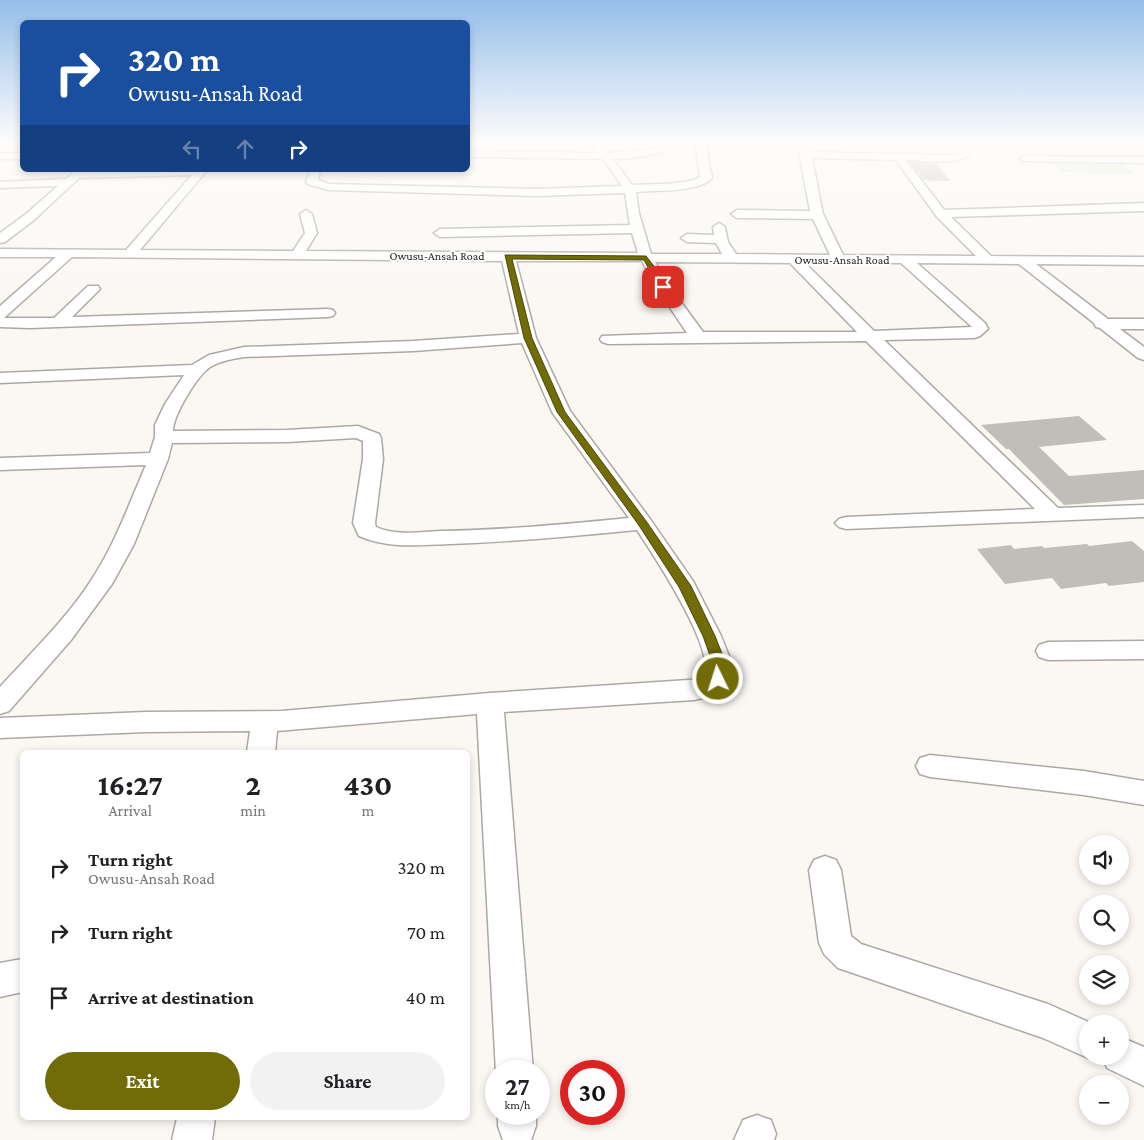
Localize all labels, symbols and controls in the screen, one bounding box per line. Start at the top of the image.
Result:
icon: right [45,40,110,105]
text: 320 m [128,40,220,79]
text: Owusu-Ansah Road [128,81,303,106]
icon: left [178,135,206,163]
icon: ahead [231,135,259,163]
icon: right [284,135,312,163]
street label: Owusu-Ansah Road [389,249,485,263]
street label: Owusu-Ansah Road [794,253,890,267]
pin [642,266,684,308]
icon: arrive [649,273,677,301]
position arrow [691,652,743,704]
text: 16:27 [98,768,163,801]
text: 2 [245,768,261,801]
text: 430 [344,768,392,801]
text: Arrival [108,802,152,819]
text: min [240,802,266,819]
text: m [362,802,374,819]
map controls [1079,835,1129,1125]
button: sound [1079,835,1129,885]
text: Turn right [88,849,173,870]
icon: right [45,854,73,882]
text: 320 m [397,857,445,878]
text: Owusu-Ansah Road [88,870,215,887]
button: search [1079,895,1129,945]
icon: right [45,919,73,947]
text: Turn right [88,922,173,943]
text: 70 m [407,922,445,943]
button: layers [1079,955,1129,1005]
icon: arrive [45,984,73,1012]
text: Arrive at destination [88,987,254,1008]
text: 40 m [406,987,445,1008]
button: + [1079,1015,1129,1065]
button: Exit [45,1052,240,1110]
button: Share [250,1052,445,1110]
speed limit sign: 30 [560,1060,625,1125]
text: 27 [505,1073,530,1100]
button: − [1079,1075,1129,1125]
text: km/h [505,1098,530,1112]

